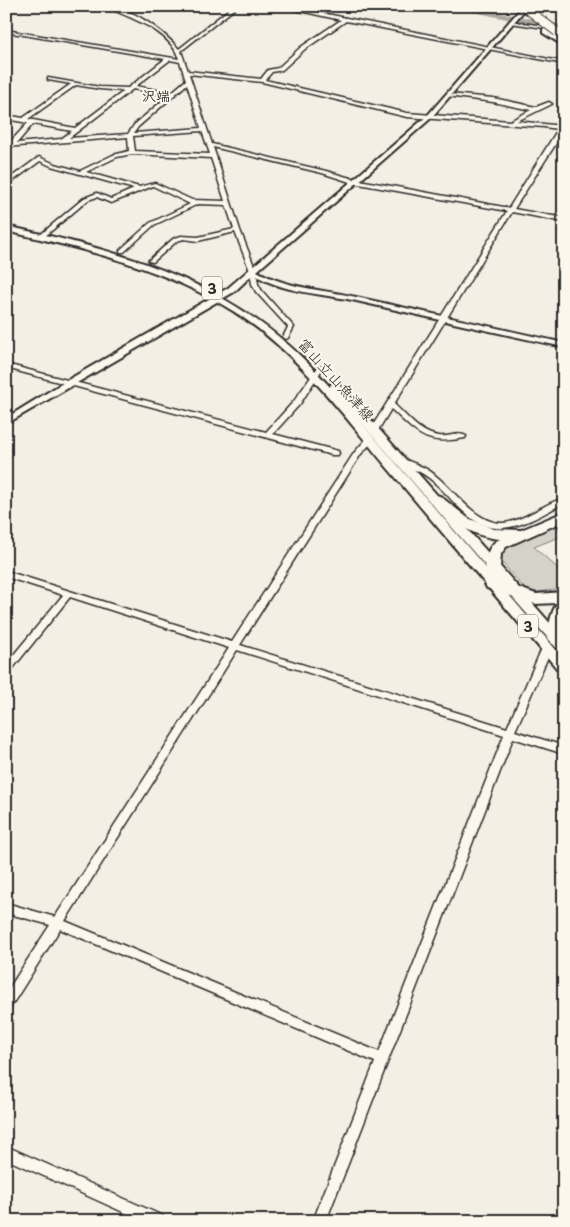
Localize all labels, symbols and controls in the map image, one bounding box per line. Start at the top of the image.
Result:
district label: 沢端 [142,85,170,106]
road number: 3 [202,276,222,300]
street label: 富山立山魚津線 [293,332,381,426]
road number: 3 [518,614,538,638]

